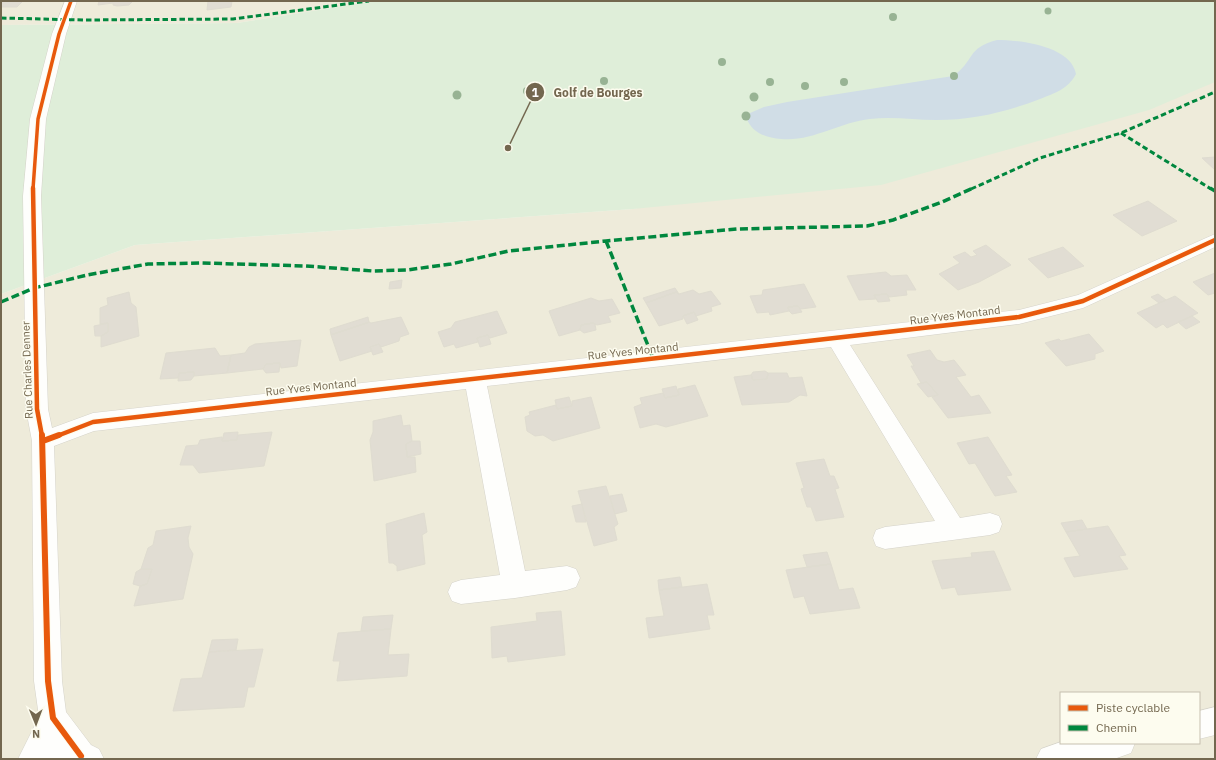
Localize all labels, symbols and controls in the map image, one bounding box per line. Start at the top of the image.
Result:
callout: Golf de Bourges [525,80,650,104]
text: 1 [531,85,539,100]
text: Golf de Bourges [553,85,643,100]
street label: Rue Yves Montand [909,302,1001,328]
street label: Rue Charles Denner [18,321,36,419]
street label: Rue Yves Montand [587,339,679,363]
street label: Rue Yves Montand [265,375,357,399]
legend [1060,692,1200,744]
text: Piste cyclable [1096,700,1171,715]
north arrow [16,704,56,744]
text: Chemin [1096,720,1137,735]
text: N [32,727,40,741]

